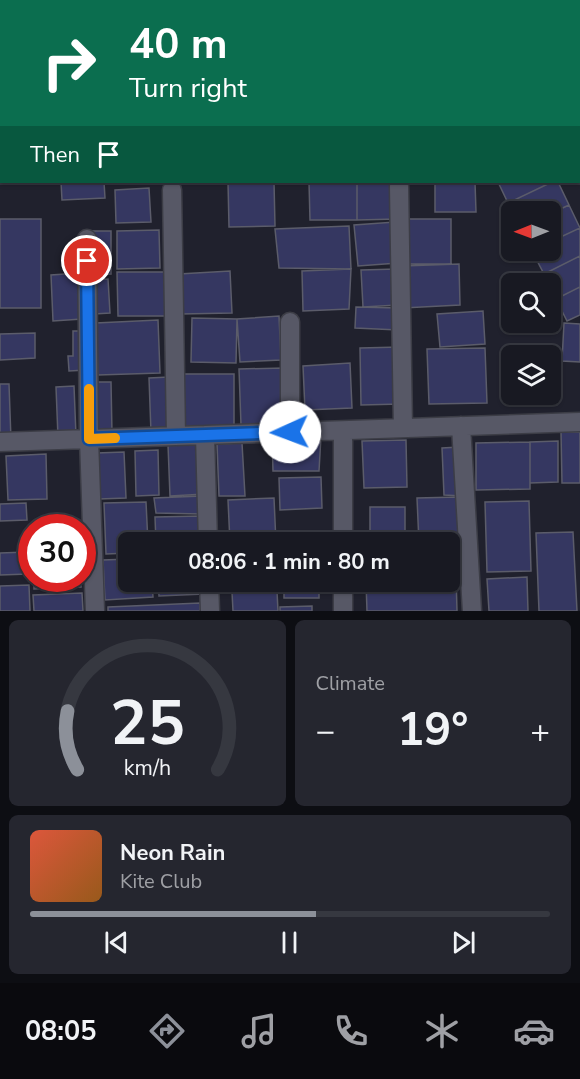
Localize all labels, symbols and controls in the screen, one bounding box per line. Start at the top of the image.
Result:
text: 40 m [129,16,228,73]
icon: right [30,24,108,102]
text: Turn right [129,70,247,107]
icon: arrive [92,138,125,171]
text: Then [30,140,80,170]
north arrow [501,201,561,261]
map controls [501,201,561,405]
pin [61,235,112,286]
icon: arrive [70,244,103,277]
button: search [501,273,561,333]
button: layers [501,345,561,405]
position arrow [258,400,322,464]
speed limit sign: 30 [18,514,96,592]
text: 08:06 · 1 min · 80 m [188,547,390,577]
text: Climate [316,670,385,697]
text: 25 [110,681,185,766]
text: 19° [397,700,468,761]
text: − [316,709,335,754]
text: + [530,709,550,754]
text: km/h [124,753,171,783]
text: Neon Rain [120,838,225,868]
text: Kite Club [120,868,202,895]
icon: previous [100,926,133,959]
icon: pause [273,926,306,959]
icon: next [447,926,480,959]
icon: directions [146,1010,188,1052]
icon: music [238,1010,280,1052]
icon: phone [330,1010,372,1052]
icon: climate [421,1010,463,1052]
icon: car [513,1010,555,1052]
text: 08:05 [25,1013,96,1050]

